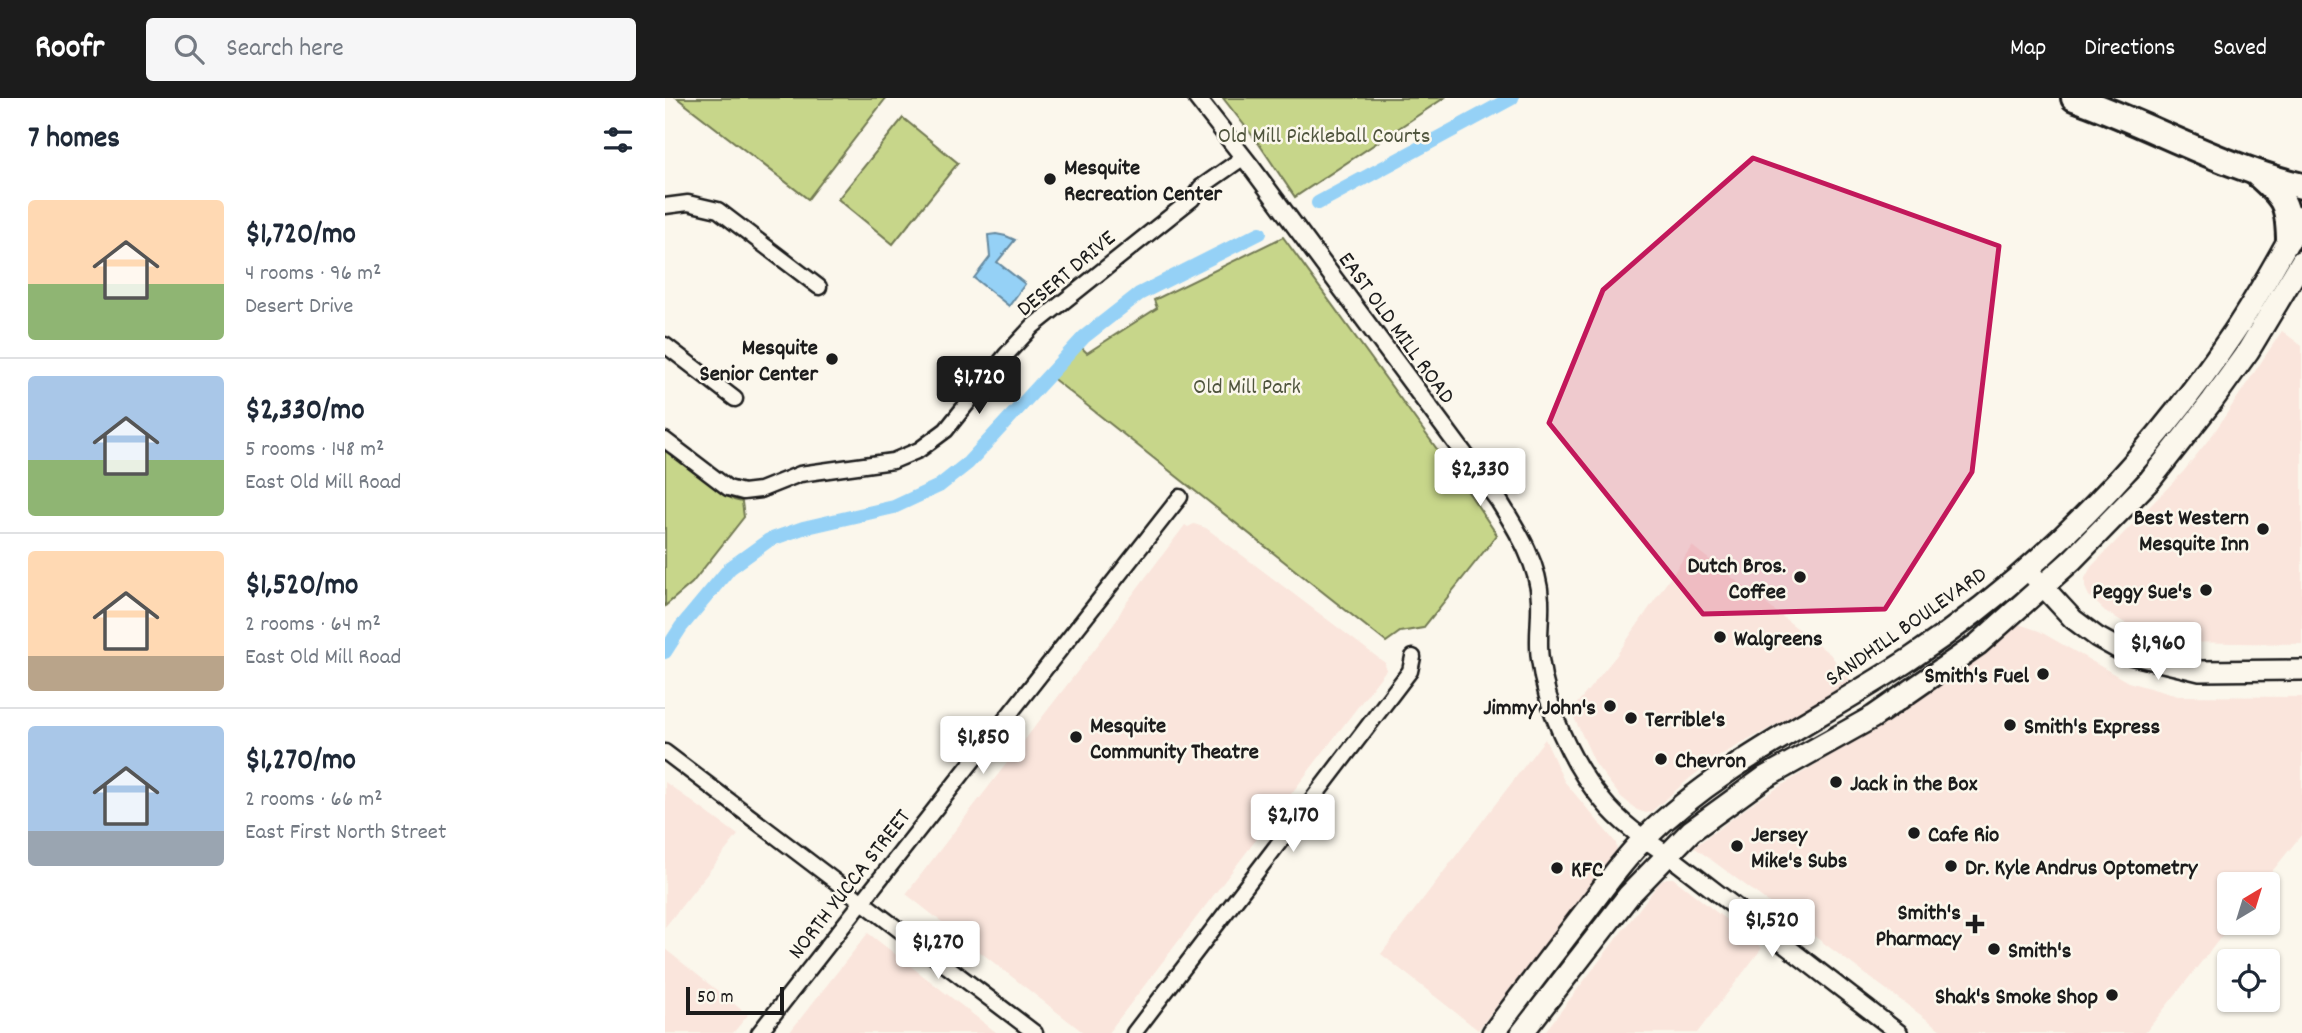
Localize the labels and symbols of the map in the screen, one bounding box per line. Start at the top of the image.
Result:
park label: Old Mill Pickleball Courts [1218,121,1430,154]
place label: Mesquite Recreation Center [1064,153,1223,212]
marker: Mesquite Recreation Center [1042,171,1058,187]
street label: DESERT DRIVE [1011,223,1124,326]
street label: EAST OLD MILL ROAD [1329,246,1462,412]
place label: Mesquite Senior Center [700,333,818,392]
marker: Mesquite Senior Center [824,351,840,367]
pin: $1,720 [922,356,1036,416]
park label: Old Mill Park [1193,372,1301,405]
pin: $2,330 [1423,448,1537,508]
place label: Best Western Mesquite Inn [2134,503,2249,562]
marker: Best Western Mesquite Inn [2255,521,2271,537]
place label: Dutch Bros. Coffee [1688,551,1786,610]
street label: SANDHILL BOULEVARD [1819,560,1995,696]
marker: Dutch Bros. Coffee [1792,569,1808,585]
place label: Peggy Sue's [2092,577,2192,610]
marker: Peggy Sue's [2198,582,2214,598]
pin: $1,960 [2101,622,2215,682]
place label: Walgreens [1734,624,1823,657]
marker: Walgreens [1712,629,1728,645]
place label: Smith's Fuel [1925,661,2030,694]
marker: Smith's Fuel [2035,666,2051,682]
place label: Jimmy John's [1483,693,1596,726]
marker: Jimmy John's [1602,698,1618,714]
place label: Terrible's [1645,705,1726,738]
marker: Terrible's [1623,710,1639,726]
place label: Mesquite Community Theatre [1090,711,1259,770]
place label: Smith's Express [2024,712,2161,745]
pin: $1,850 [926,716,1040,776]
marker: Smith's Express [2002,717,2018,733]
marker: Mesquite Community Theatre [1068,729,1084,745]
place label: Chevron [1675,746,1746,779]
marker: Chevron [1653,751,1669,767]
place label: Jack in the Box [1850,769,1978,802]
marker: Jack in the Box [1828,774,1844,790]
pin: $2,170 [1236,794,1350,854]
street label: NORTH YUCCA STREET [782,803,920,967]
place label: Jersey Mike's Subs [1751,820,1848,879]
place label: Cafe Rio [1928,820,1999,853]
marker: Cafe Rio [1906,825,1922,841]
marker: Jersey Mike's Subs [1729,838,1745,854]
place label: Dr. Kyle Andrus Optometry [1965,853,2199,886]
place label: KFC [1571,855,1604,888]
marker: Dr. Kyle Andrus Optometry [1943,858,1959,874]
marker: KFC [1549,860,1565,876]
north arrow [2217,872,2280,934]
place label: Smith's Pharmacy [1876,898,1963,957]
pin: $1,520 [1715,900,1829,959]
marker: Smith's Pharmacy [1967,916,1983,932]
pin: $1,270 [881,922,995,981]
place label: Smith's [2008,936,2072,969]
marker: Smith's [1986,941,2002,957]
place label: Shak's Smoke Shop [1935,982,2098,1015]
scale bar [686,984,784,1016]
marker: Shak's Smoke Shop [2104,987,2120,1003]

